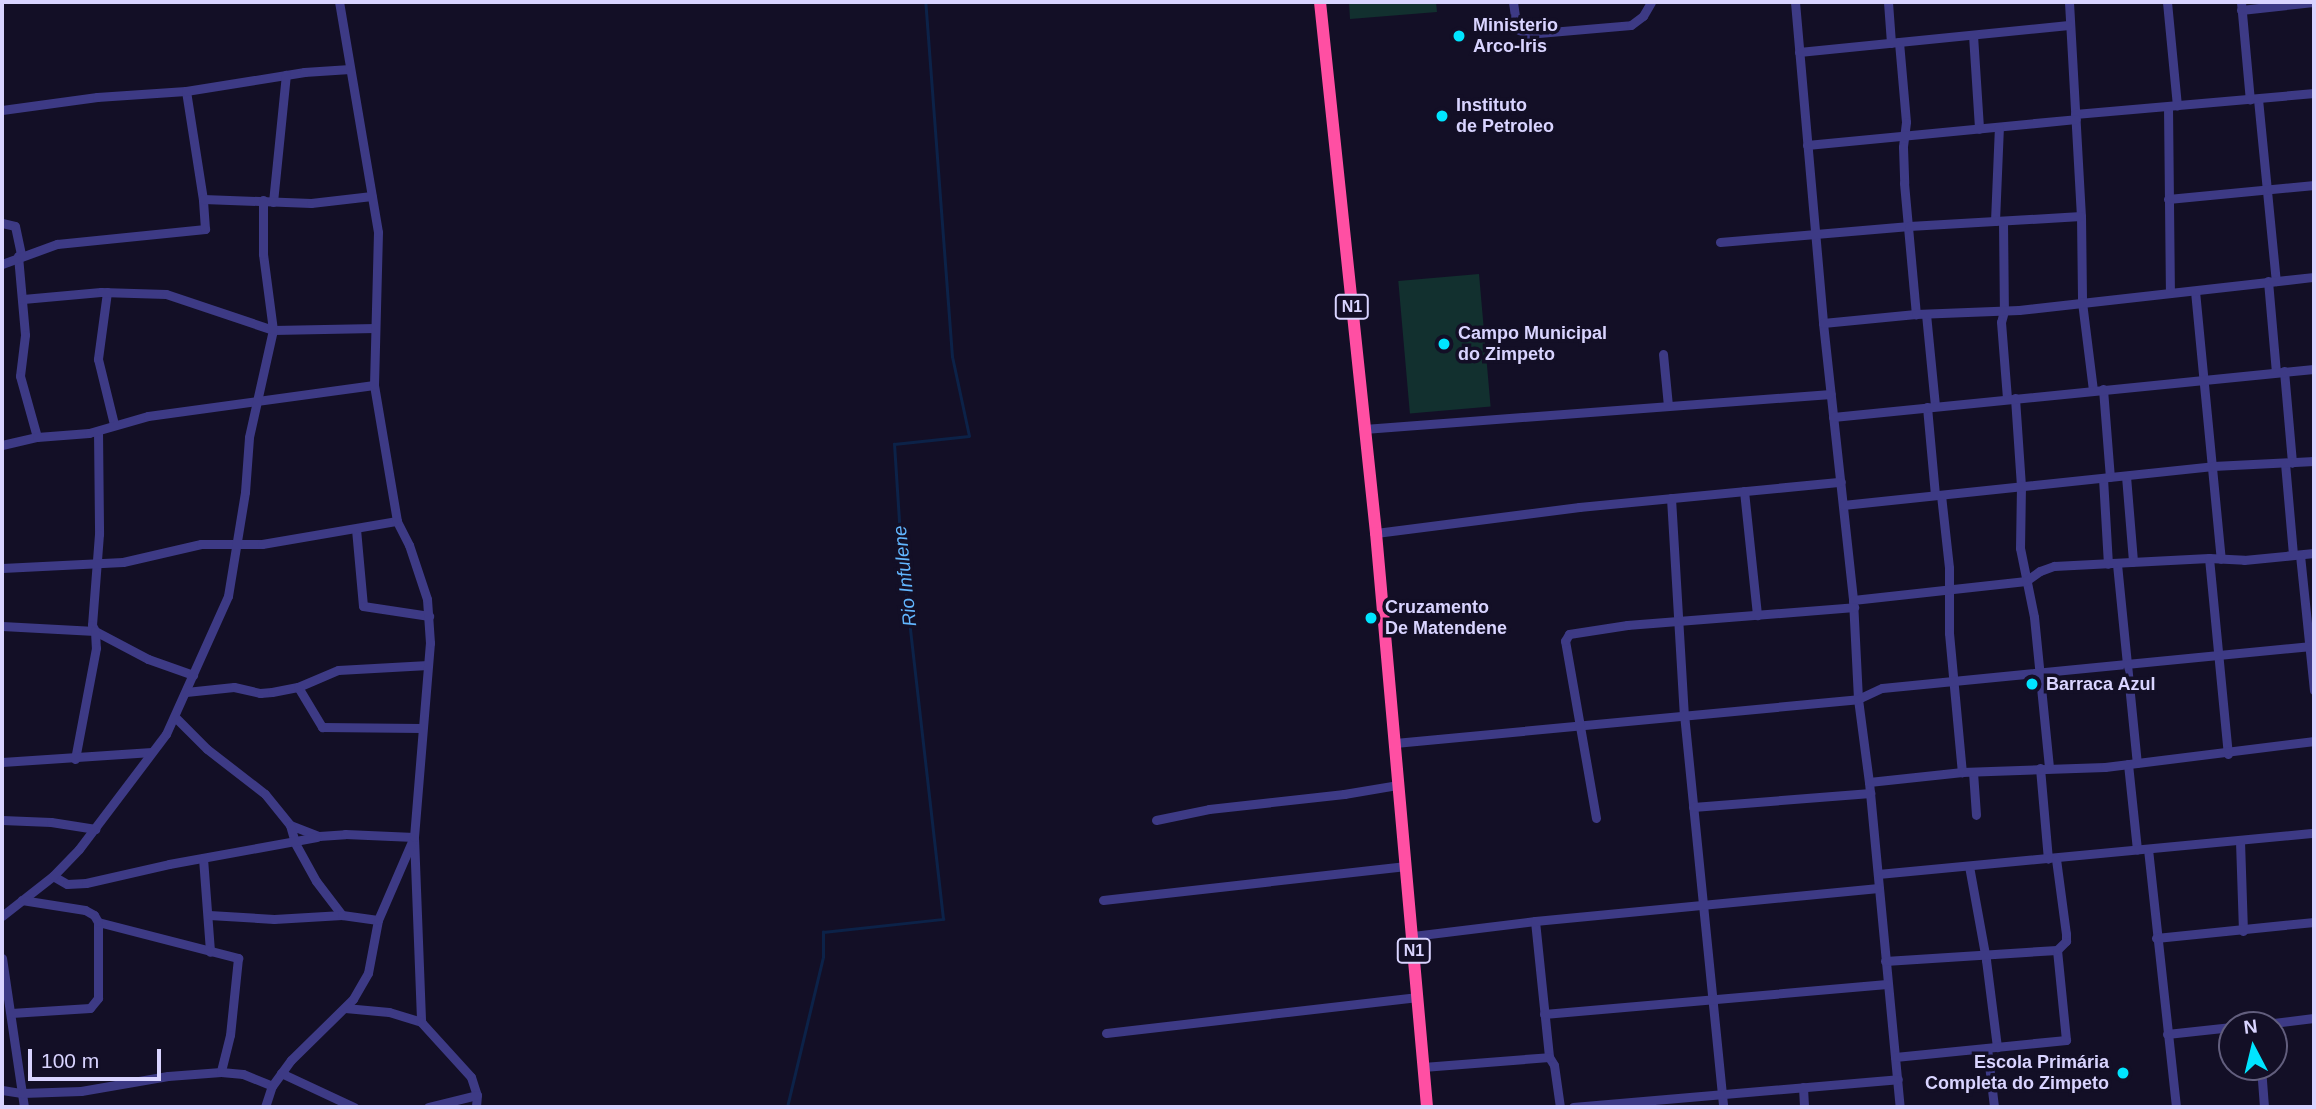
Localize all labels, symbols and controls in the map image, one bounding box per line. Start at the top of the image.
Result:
place label: Ministerio Arco-Iris [1473,15,1558,58]
marker: Ministerio Arco-Iris [1451,28,1467,44]
place label: Instituto de Petroleo [1456,95,1554,138]
marker: Instituto de Petroleo [1434,108,1450,124]
road number: N1 [1334,294,1370,320]
place label: Campo Municipal do Zimpeto [1458,323,1607,366]
marker: Campo Municipal do Zimpeto [1436,336,1452,352]
water label: Rio Infulene [888,524,922,628]
place label: Cruzamento De Matendene [1385,597,1507,640]
marker: Cruzamento De Matendene [1363,610,1379,626]
place label: Barraca Azul [2046,673,2156,695]
marker: Barraca Azul [2024,676,2040,692]
road number: N1 [1396,939,1432,964]
north arrow [2218,1011,2288,1081]
text: N [2243,1015,2259,1038]
scale bar [32,1036,164,1080]
text: 100 m [41,1049,99,1072]
place label: Escola Primária Completa do Zimpeto [1925,1052,2109,1094]
marker: Escola Primária Completa do Zimpeto [2115,1065,2131,1081]

